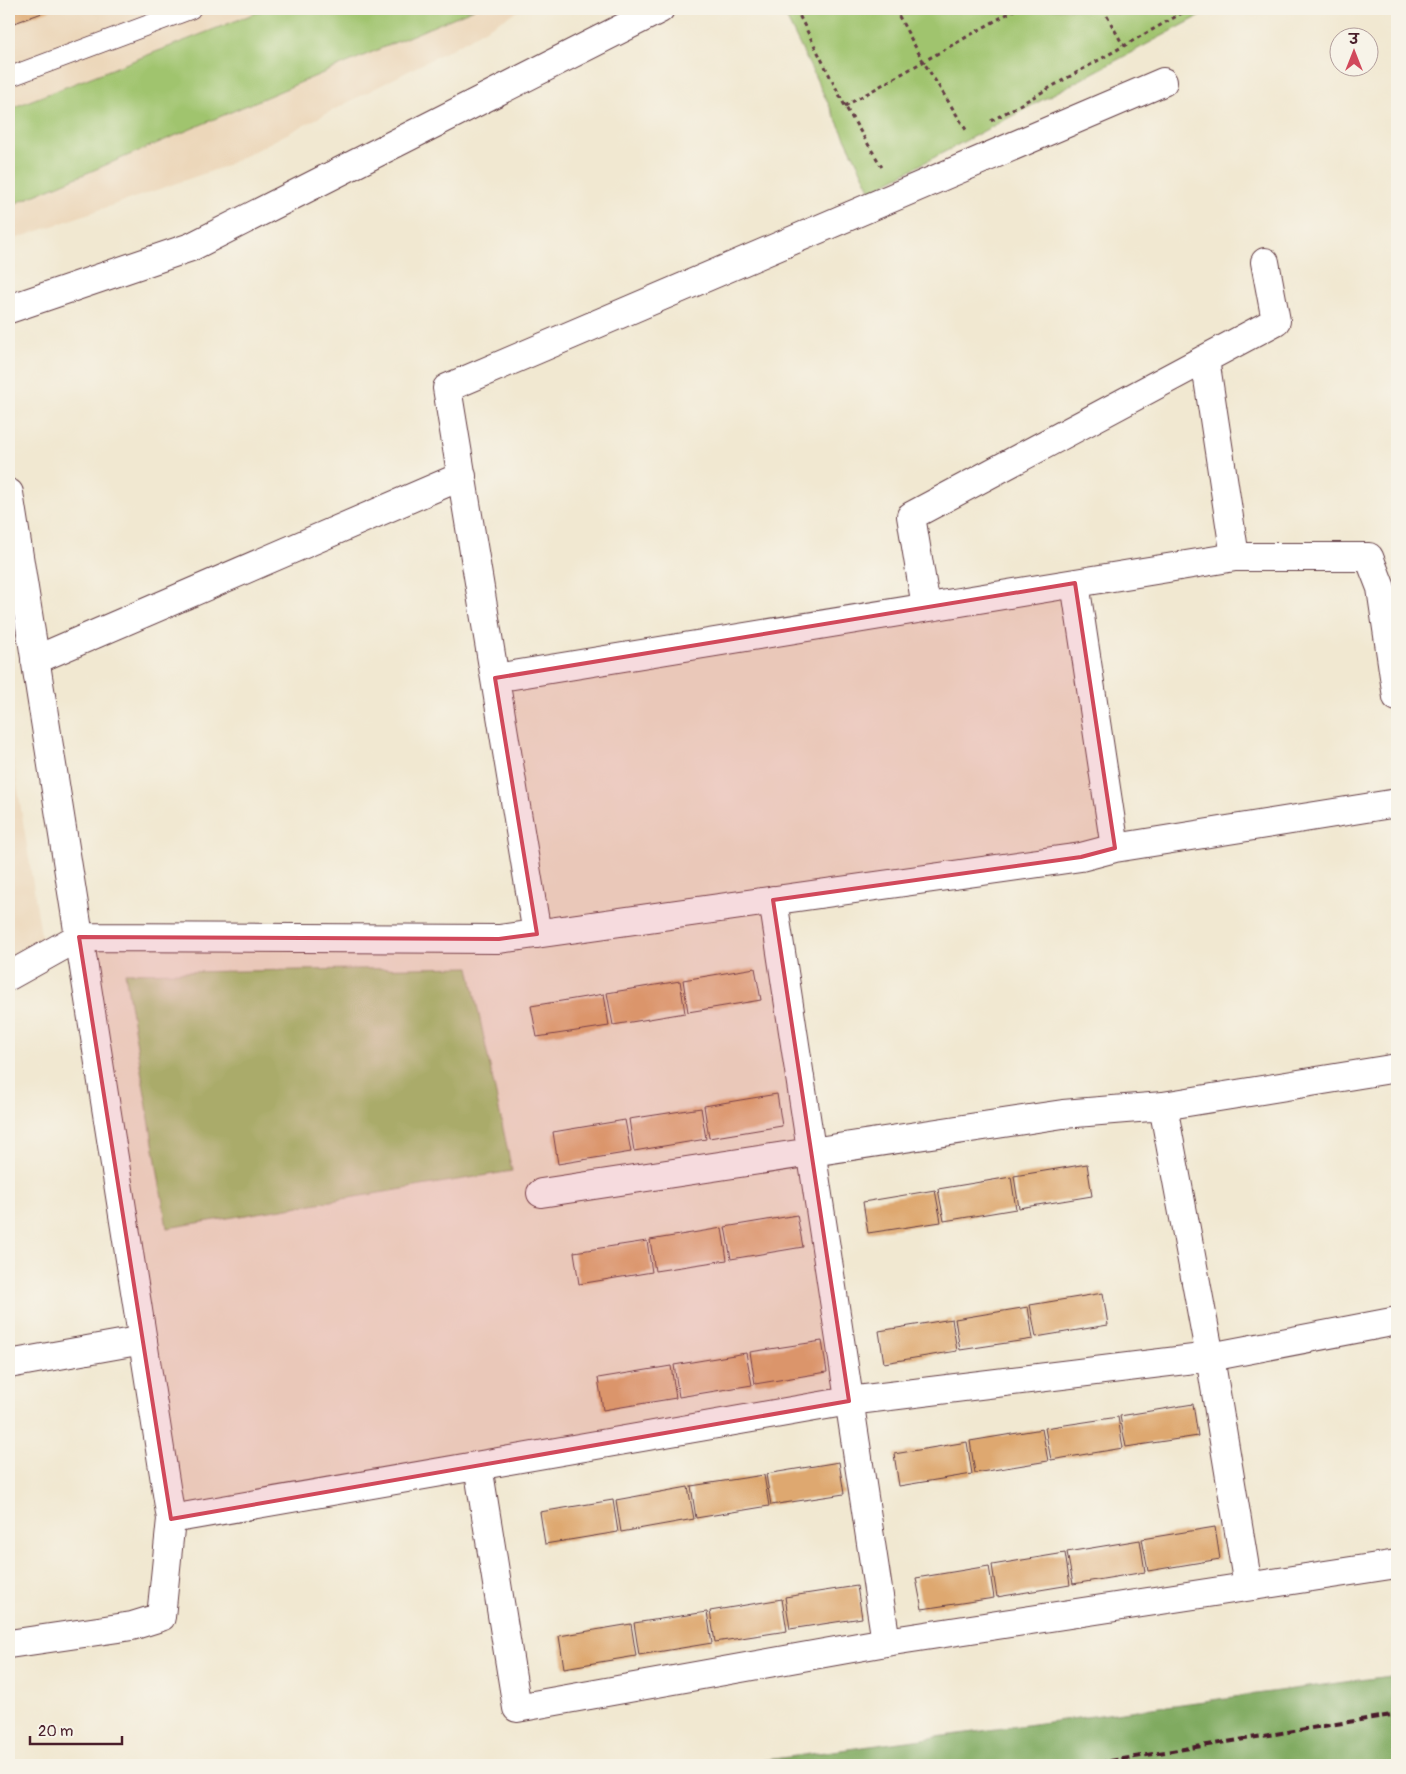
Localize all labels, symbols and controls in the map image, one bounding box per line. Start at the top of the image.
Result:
north arrow [1328,28,1378,78]
text: उ [1347,31,1360,48]
scale bar [30,1714,122,1746]
text: 20 m [38,1722,73,1741]

